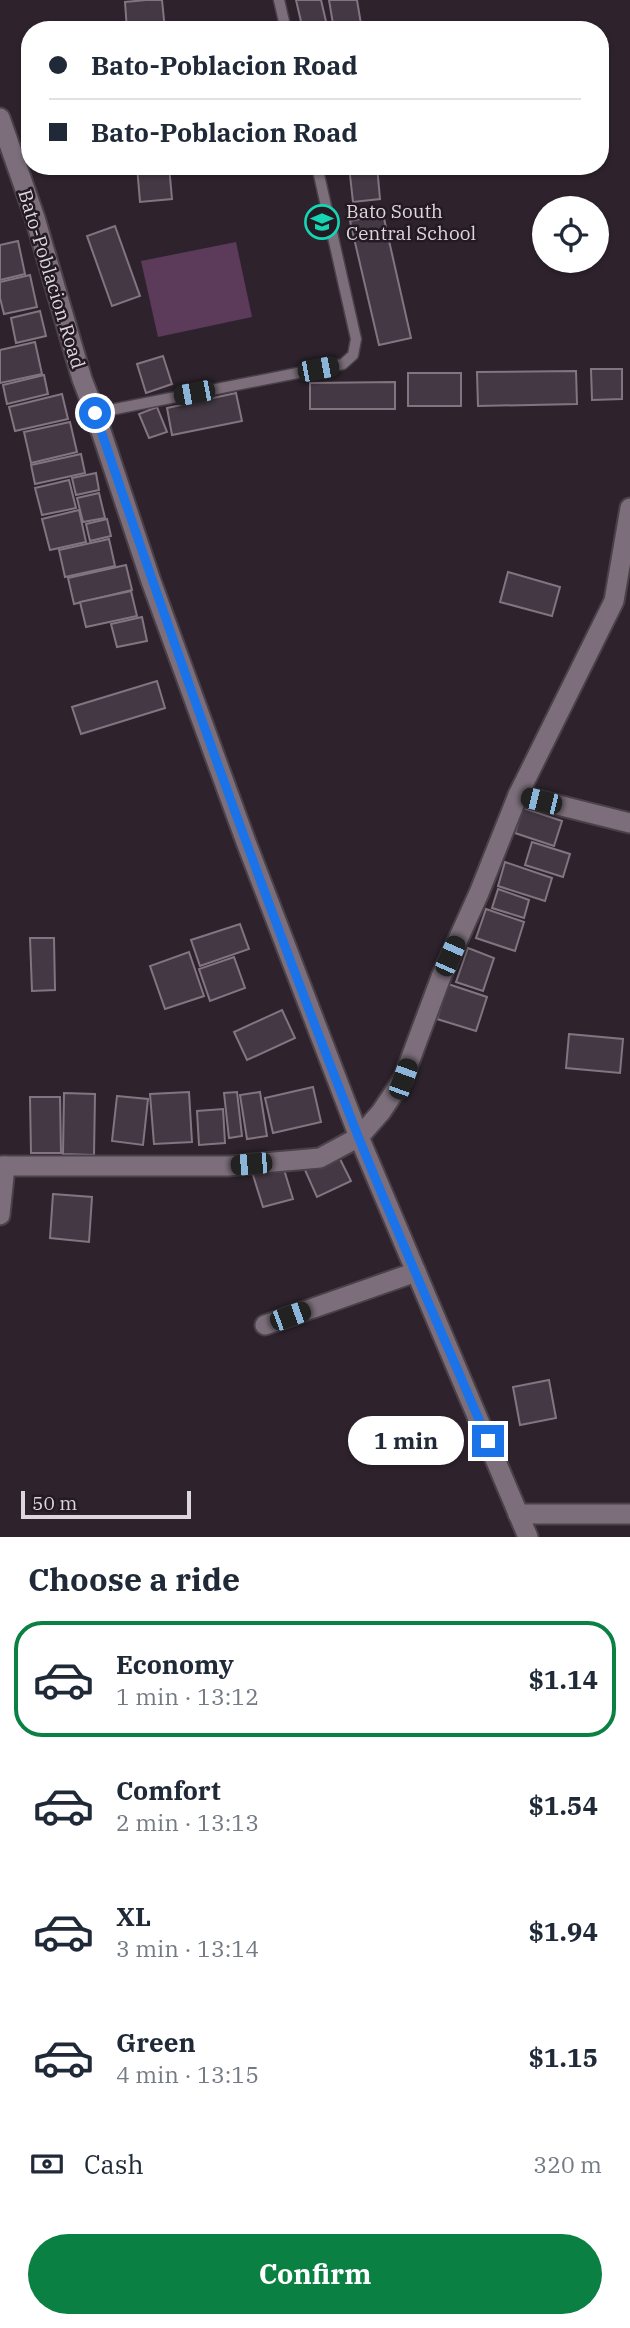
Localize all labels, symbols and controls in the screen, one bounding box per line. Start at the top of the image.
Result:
text: Bato-Poblacion Road [91,48,358,82]
text: Bato-Poblacion Road [91,115,358,149]
street label: Bato-Poblacion Road [13,186,91,372]
map controls [532,196,609,273]
button: locate [532,196,609,273]
place label: Bato South Central School [346,199,477,245]
school or university icon: Bato South Central School [303,203,341,241]
car [296,355,341,383]
car [172,379,217,407]
route start [79,397,111,429]
car [519,786,564,816]
car [432,933,469,979]
car [386,1056,421,1102]
car [230,1152,273,1176]
car [267,1299,314,1333]
callout: 1 min [348,1416,463,1466]
text: 1 min [374,1425,438,1455]
route end [472,1425,504,1457]
scale bar [21,1488,191,1520]
text: 50 m [32,1491,77,1515]
text: Choose a ride [28,1558,240,1600]
text: Economy [116,1647,234,1681]
icon: car [32,1648,95,1711]
text: $1.14 [528,1662,598,1696]
text: 1 min · 13:12 [116,1681,259,1711]
text: Comfort [116,1773,221,1807]
icon: car [32,1774,95,1837]
text: $1.54 [528,1788,598,1822]
text: 2 min · 13:13 [116,1807,259,1837]
text: XL [116,1899,151,1933]
icon: car [32,1900,95,1963]
text: $1.94 [528,1914,598,1948]
text: 3 min · 13:14 [116,1933,259,1963]
text: Green [116,2025,196,2059]
icon: car [32,2026,95,2089]
text: $1.15 [528,2040,598,2074]
text: 4 min · 13:15 [116,2059,259,2089]
icon: cash [28,2145,66,2183]
text: Cash [84,2147,144,2181]
text: 320 m [533,2149,602,2179]
button: Confirm [28,2234,602,2314]

